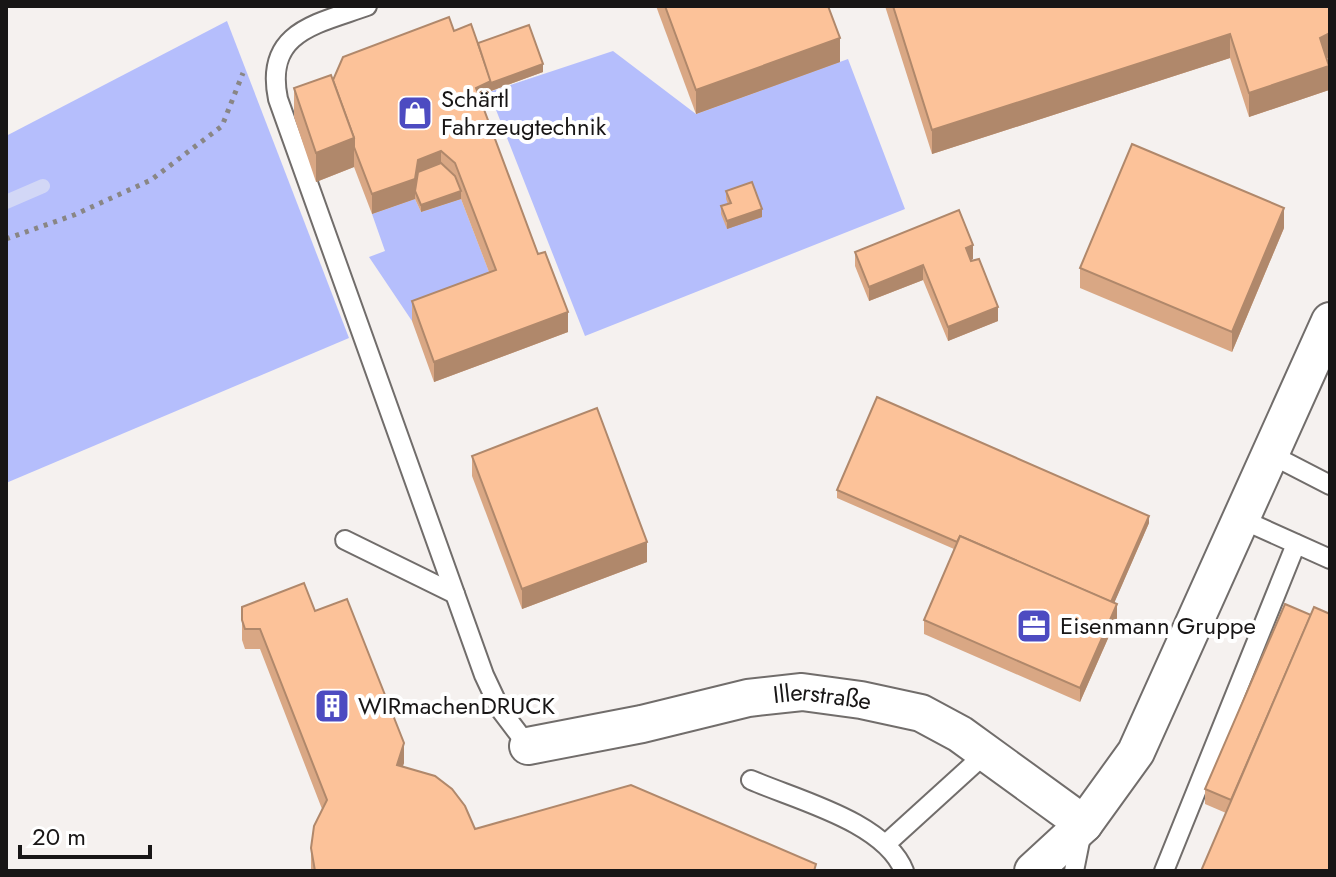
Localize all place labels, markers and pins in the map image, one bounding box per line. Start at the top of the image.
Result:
place label: Schärtl Fahrzeugtechnik [441,81,607,144]
shop icon: Schärtl Fahrzeugtechnik [396,94,434,132]
office icon: Eisenmann Gruppe [1015,607,1053,645]
place label: Eisenmann Gruppe [1060,608,1256,643]
building icon: WIRmachenDRUCK [313,687,351,725]
place label: WIRmachenDRUCK [358,688,556,723]

